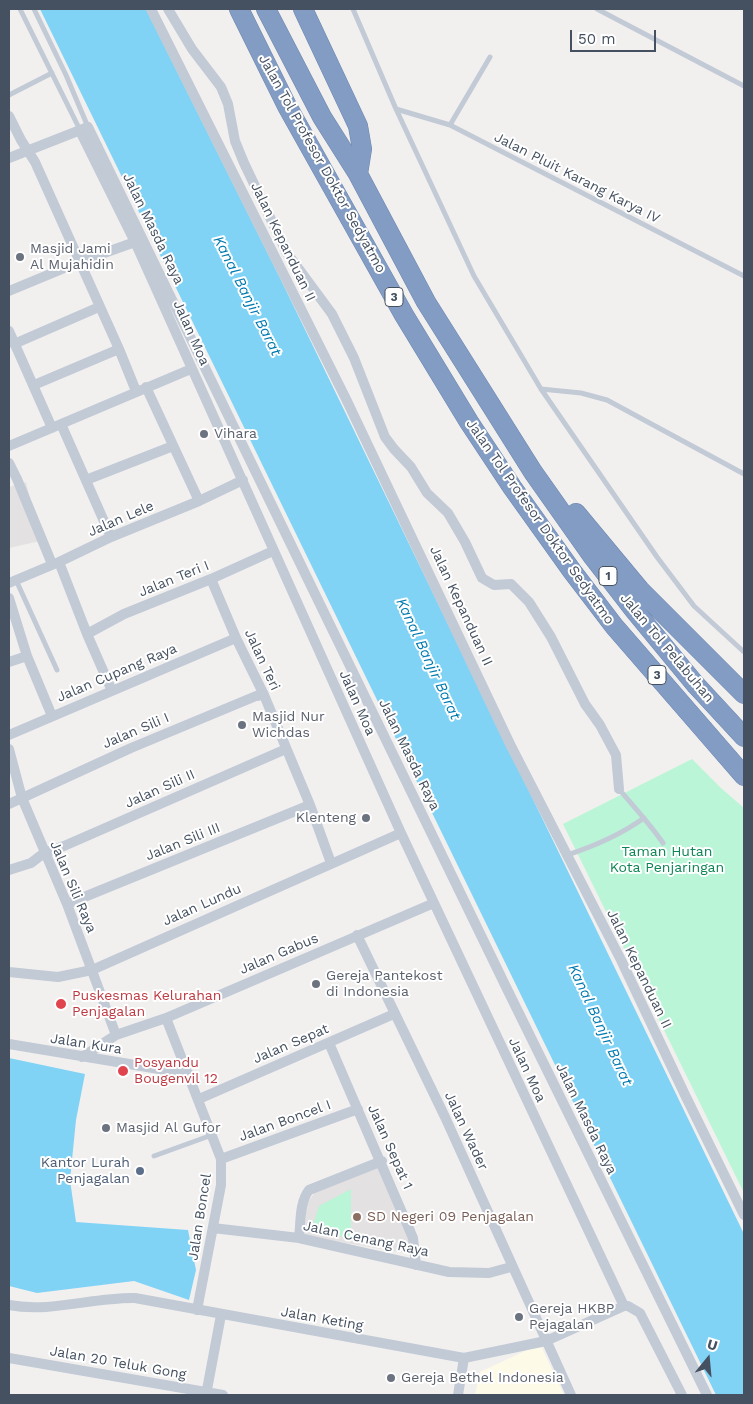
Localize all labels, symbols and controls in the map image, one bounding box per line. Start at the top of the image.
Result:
scale bar [573,20,659,52]
text: 50 m [578,30,615,48]
street label: Jalan Tol Profesor Doktor Sedyatmo [255,52,389,276]
street label: Jalan Pluit Karang Karya IV [491,129,663,227]
street label: Jalan Masda Raya [119,171,187,287]
street label: Jalan Kepanduan II [247,180,319,304]
water label: Kanal Banjir Barat [209,233,285,359]
place label: Masjid Jami Al Mujahidin [30,241,114,274]
marker: Masjid Jami Al Mujahidin [14,251,26,263]
road number: 3 [385,288,403,306]
street label: Jalan Moa [169,298,213,368]
street label: Jalan Tol Profesor Doktor Sedyatmo [462,416,618,628]
place label: Vihara [214,426,257,442]
marker: Vihara [198,428,210,440]
street label: Jalan Lele [86,498,156,540]
street label: Jalan Kepanduan II [426,543,496,669]
street label: Jalan Teri I [136,557,212,601]
road number: 1 [599,566,617,586]
street label: Jalan Tol Pelabuhan [617,590,717,706]
water label: Kanal Banjir Barat [392,595,464,723]
street label: Jalan Teri [241,627,283,693]
street label: Jalan Cupang Raya [54,640,180,706]
road number: 3 [648,666,666,684]
street label: Jalan Moa [335,668,379,738]
street label: Jalan Masda Raya [375,697,443,813]
street label: Jalan Sili I [100,709,172,753]
place label: Masjid Nur Wichdas [252,709,325,742]
marker: Masjid Nur Wichdas [236,719,248,731]
street label: Jalan Sili II [122,766,198,812]
place label: Klenteng [296,810,356,826]
marker: Klenteng [360,812,372,824]
street label: Jalan Sili III [143,819,223,865]
street label: Jalan Sili Raya [46,838,100,936]
park label: Taman Hutan Kota Penjaringan [610,844,724,876]
street label: Jalan Lundu [160,880,244,930]
street label: Jalan Kepanduan II [603,907,675,1031]
street label: Jalan Gabus [237,930,321,978]
water label: Kanal Banjir Barat [564,961,636,1089]
place label: Gereja Pantekost di Indonesia [326,968,443,1000]
marker: Gereja Pantekost di Indonesia [310,978,322,990]
place label: Puskesmas Kelurahan Penjagalan [72,988,221,1020]
marker: Puskesmas Kelurahan Penjagalan [54,997,68,1011]
street label: Jalan Sepat [251,1021,331,1067]
street label: Jalan Kura [49,1030,123,1058]
street label: Jalan Moa [505,1035,549,1105]
place label: Posyandu Bougenvil 12 [134,1055,218,1088]
street label: Jalan Masda Raya [552,1061,620,1177]
marker: Posyandu Bougenvil 12 [116,1064,130,1078]
street label: Jalan Wader [441,1089,491,1173]
street label: Jalan Boncel I [237,1097,333,1145]
street label: Jalan Sepat 1 [364,1102,416,1192]
place label: Masjid Al Gufor [116,1120,221,1136]
marker: Masjid Al Gufor [100,1122,112,1134]
place label: Kantor Lurah Penjagalan [41,1155,130,1188]
marker: Kantor Lurah Penjagalan [134,1165,146,1177]
street label: Jalan Boncel [185,1172,215,1262]
place label: SD Negeri 09 Penjagalan [367,1209,534,1225]
marker: SD Negeri 09 Penjagalan [351,1211,363,1223]
street label: Jalan Cenang Raya [302,1217,430,1261]
place label: Gereja HKBP Pejagalan [529,1301,614,1334]
street label: Jalan Keting [279,1303,365,1335]
marker: Gereja HKBP Pejagalan [513,1311,525,1323]
north arrow [683,1334,733,1384]
text: U [705,1336,719,1354]
street label: Jalan 20 Teluk Gong [49,1343,187,1383]
place label: Gereja Bethel Indonesia [401,1370,564,1386]
marker: Gereja Bethel Indonesia [385,1372,397,1384]

